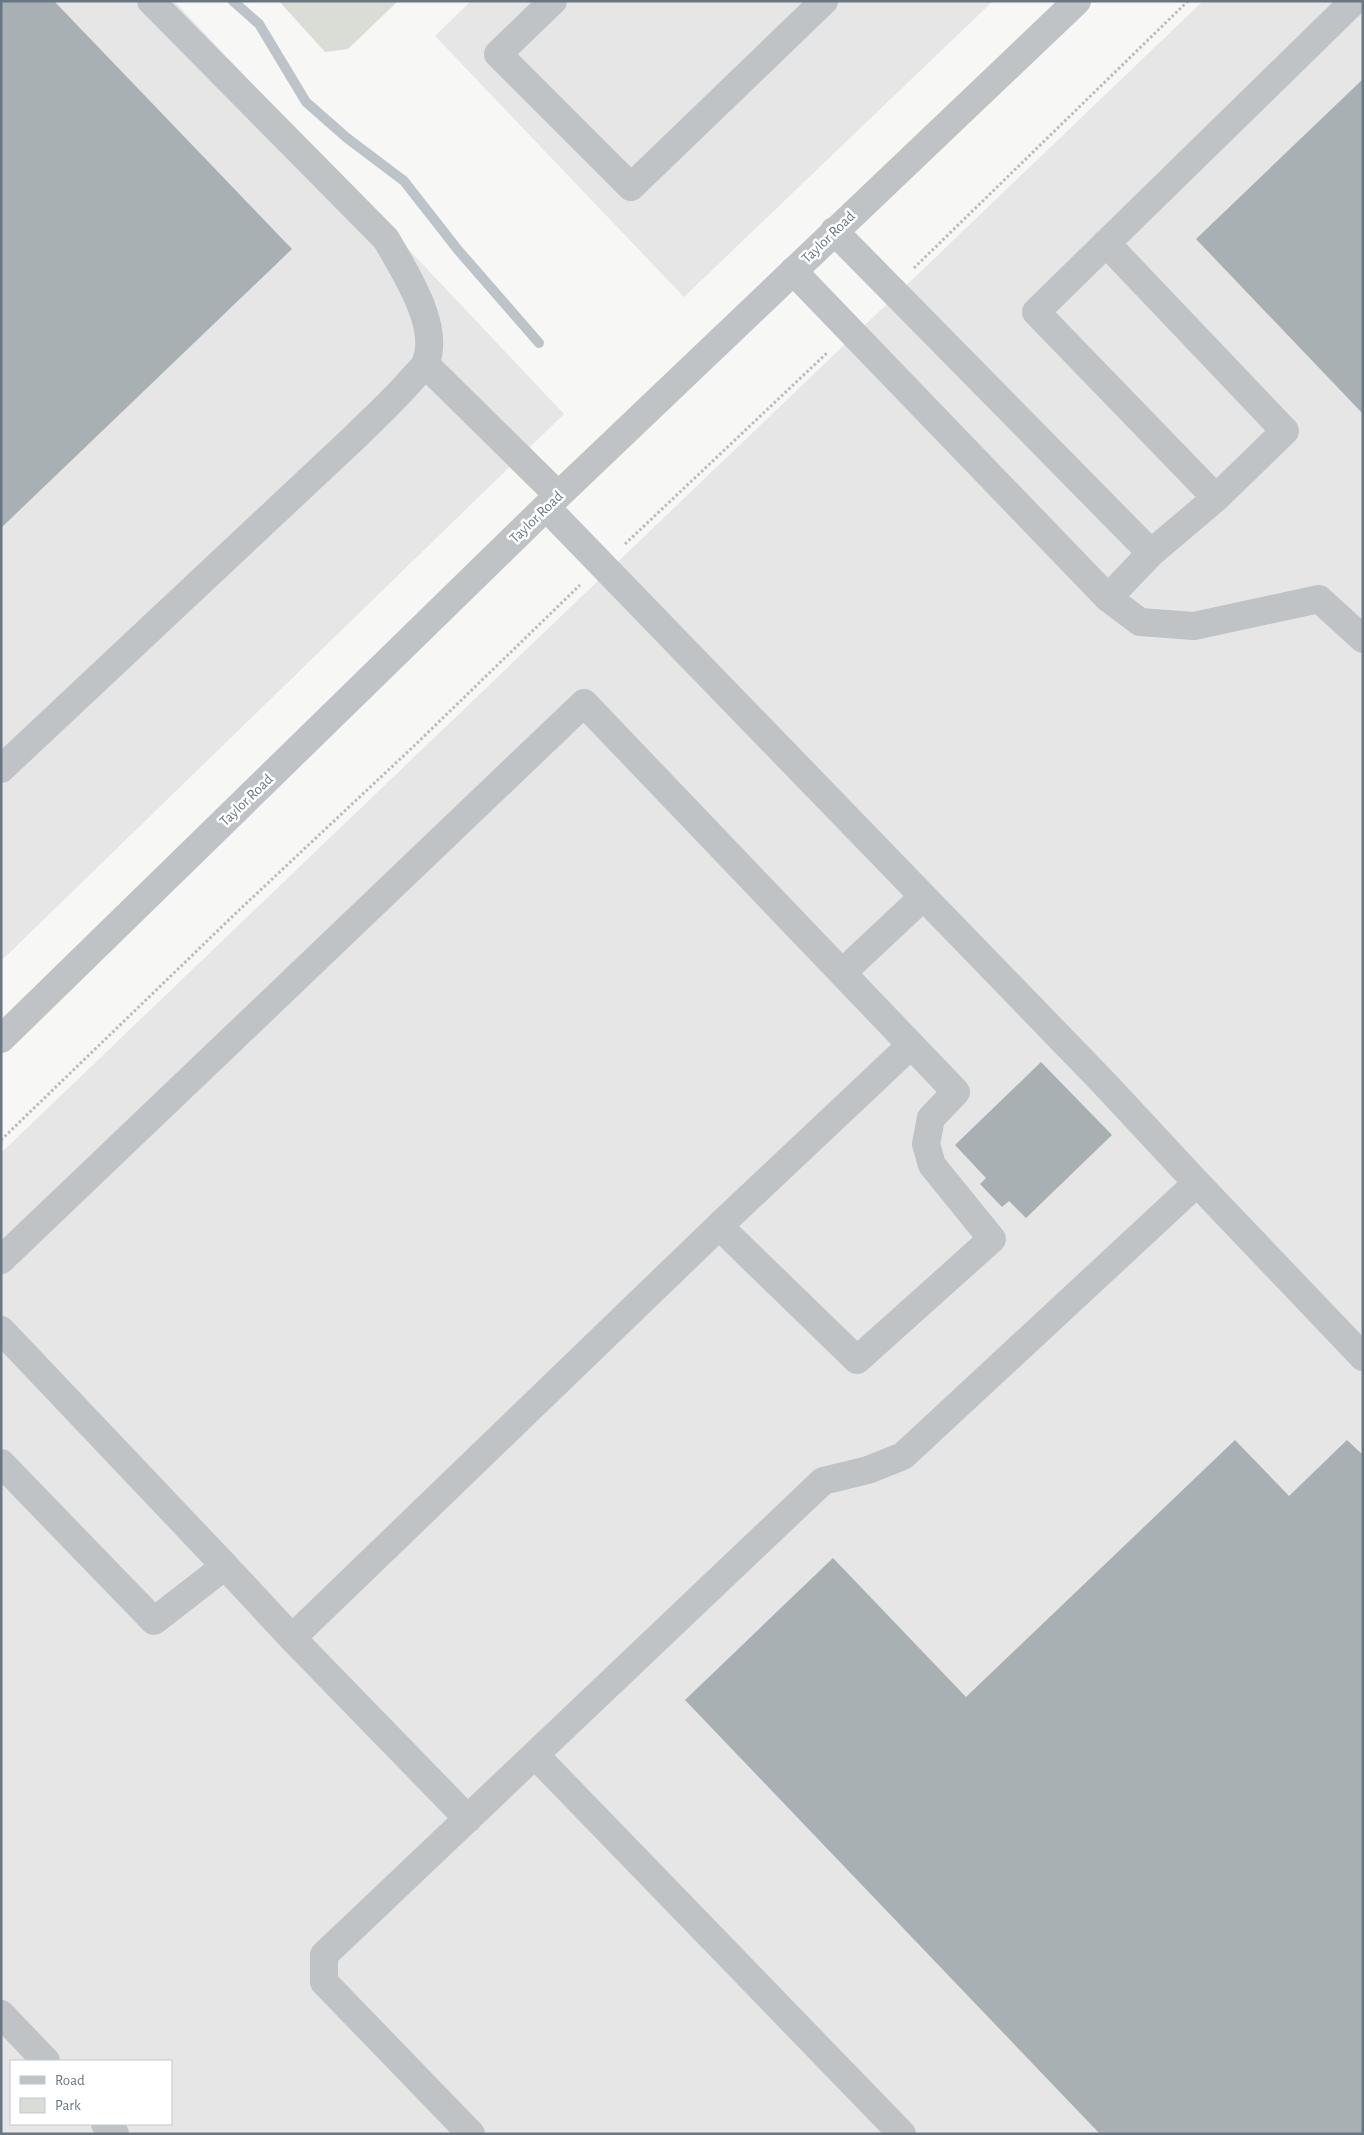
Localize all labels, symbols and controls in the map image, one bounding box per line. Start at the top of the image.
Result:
street label: Taylor Road [799,208,858,266]
street label: Taylor Road [507,488,566,546]
street label: Taylor Road [217,771,276,829]
legend [10,2060,172,2125]
text: Road [55,2073,85,2088]
text: Park [55,2098,81,2113]

